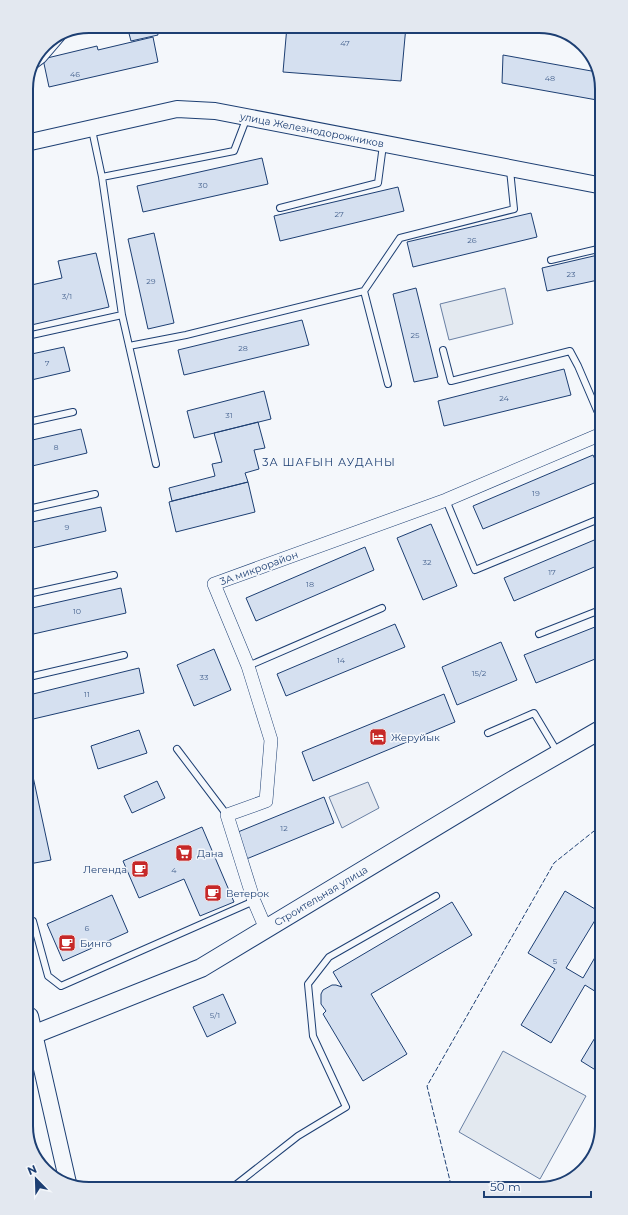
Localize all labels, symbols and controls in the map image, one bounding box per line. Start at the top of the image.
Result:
house number: 47 [340,38,350,48]
house number: 46 [70,69,80,79]
house number: 48 [545,73,555,83]
street label: улица Железнодорожников [238,109,385,150]
house number: 30 [198,180,208,190]
house number: 27 [334,209,344,219]
house number: 26 [467,235,477,245]
house number: 23 [566,269,576,279]
house number: 29 [146,276,156,286]
house number: 3/1 [62,291,72,301]
house number: 25 [410,330,420,340]
house number: 28 [238,343,248,353]
house number: 7 [45,358,50,368]
house number: 24 [499,393,510,403]
house number: 31 [225,410,233,420]
house number: 8 [53,442,59,452]
district label: 3А ШАҒЫН АУДАНЫ [262,455,396,469]
house number: 19 [532,488,540,498]
house number: 9 [65,522,70,532]
street label: 3А микрорайон [218,548,300,588]
house number: 32 [422,557,432,567]
house number: 17 [548,567,556,577]
house number: 18 [306,579,314,589]
house number: 10 [73,606,81,616]
house number: 14 [337,655,346,665]
house number: 15/2 [472,668,487,678]
house number: 33 [200,672,209,682]
house number: 11 [84,689,90,699]
hotel icon: Жеруйык [368,727,388,747]
place label: Жеруйык [391,731,440,744]
house number: 12 [280,823,288,833]
supermarket icon: Дана [174,843,194,863]
place label: Дана [197,847,223,860]
cafe icon: Легенда [130,859,150,879]
place label: Легенда [83,863,127,876]
street label: Строительная улица [272,863,370,929]
house number: 4 [171,865,177,875]
cafe icon: Ветерок [203,883,223,903]
place label: Ветерок [226,887,269,900]
house number: 6 [85,923,90,933]
cafe icon: Бинго [57,933,77,953]
place label: Бинго [80,937,112,950]
house number: 5 [553,956,558,966]
house number: 5/1 [210,1010,220,1020]
north arrow [16,1159,56,1199]
text: N [25,1162,39,1178]
scale bar [484,1173,591,1199]
text: 50 m [490,1179,521,1194]

